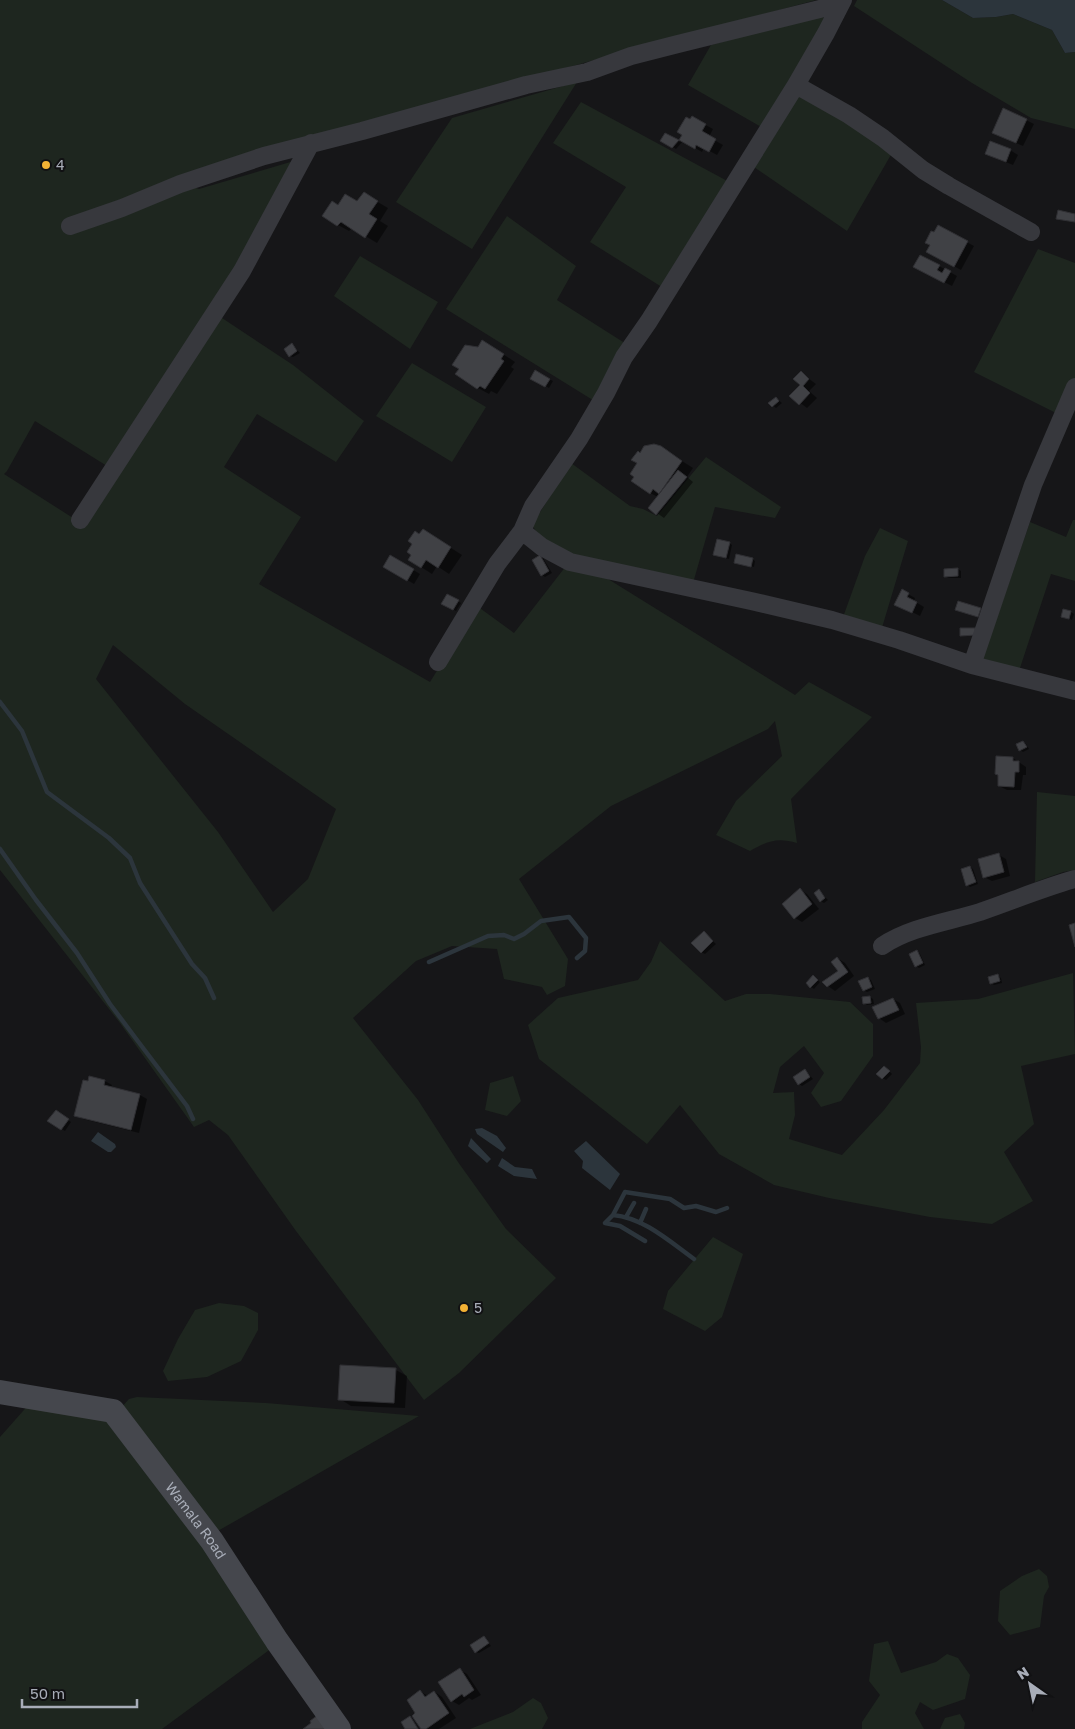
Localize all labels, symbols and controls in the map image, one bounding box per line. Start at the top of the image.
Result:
place label: 4 [56,156,65,173]
marker: 4 [40,159,52,171]
place label: 5 [474,1299,482,1316]
marker: 5 [458,1302,470,1314]
street label: Wamala Road [162,1479,230,1562]
north arrow [1005,1659,1055,1709]
text: N [1014,1663,1032,1683]
scale bar [22,1676,138,1708]
text: 50 m [30,1684,65,1702]

